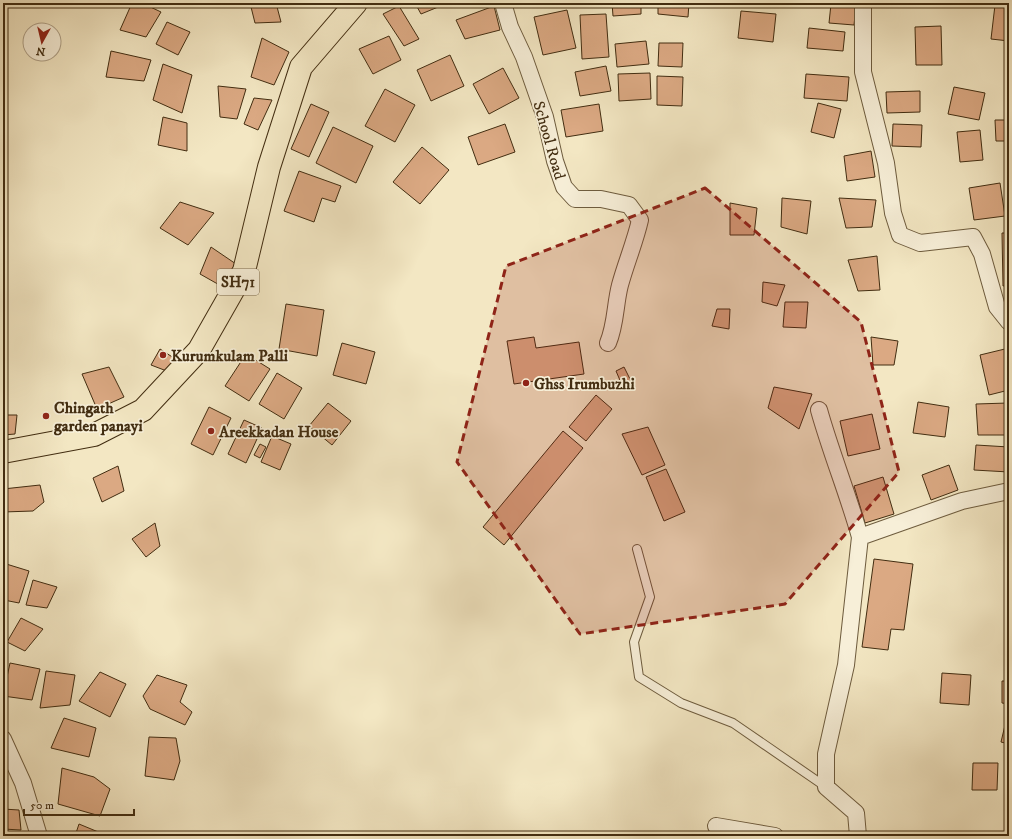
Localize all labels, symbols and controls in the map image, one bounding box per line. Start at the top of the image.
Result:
north arrow [22,22,62,62]
text: N [35,43,46,58]
street label: School Road [528,99,570,182]
road number: SH71 [217,269,259,295]
place label: Kurumkulam Palli [171,346,288,366]
marker: Kurumkulam Palli [158,350,168,360]
place label: Ghss Irumbuzhi [534,374,635,394]
marker: Ghss Irumbuzhi [521,378,531,388]
place label: Chingath garden panayi [53,398,143,436]
marker: Chingath garden panayi [41,411,51,421]
place label: Areekkadan House [218,422,339,442]
marker: Areekkadan House [206,426,216,436]
scale bar [24,791,134,817]
text: 50 m [30,798,54,813]

